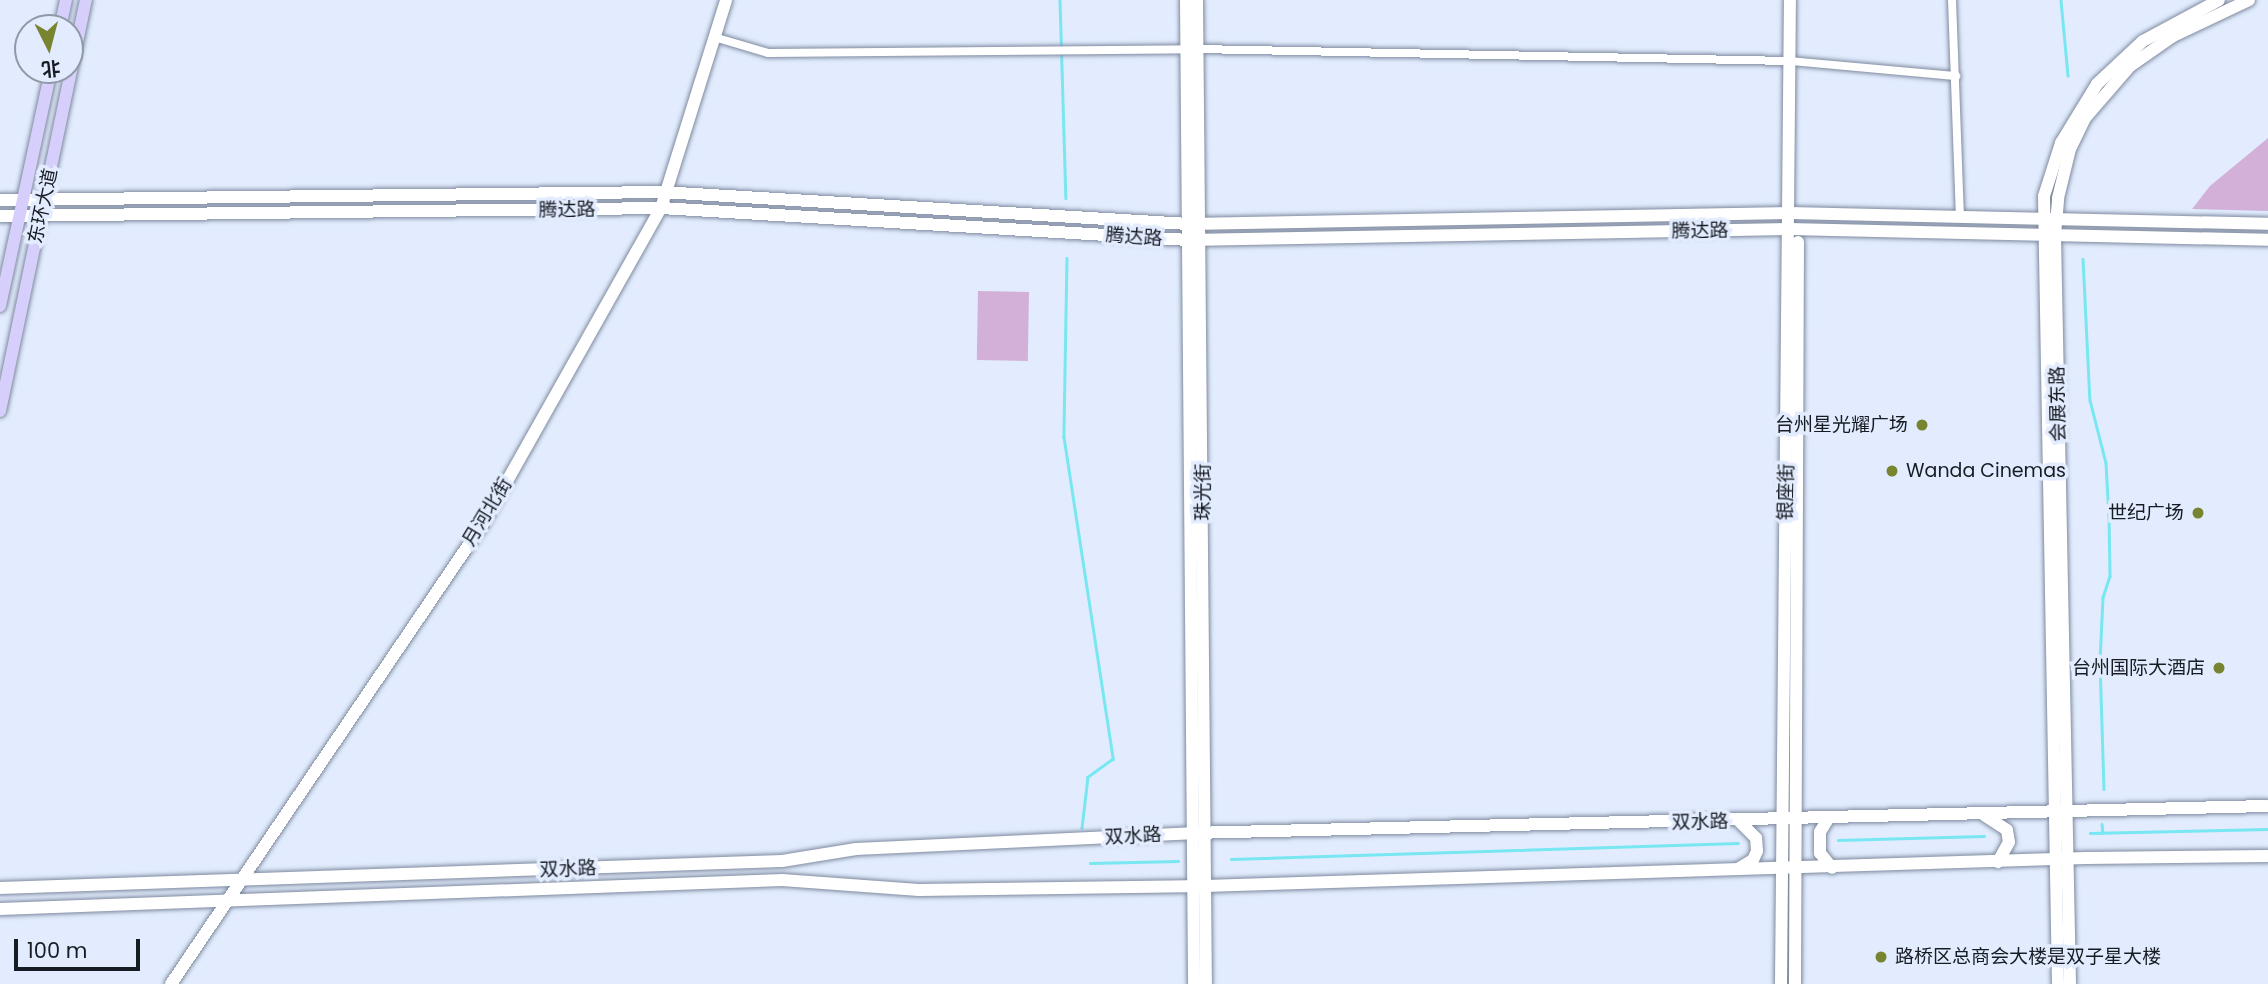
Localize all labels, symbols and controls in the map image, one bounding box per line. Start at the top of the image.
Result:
north arrow [14,14,84,84]
text: 北 [40,54,62,83]
street label: 东环大道 [24,166,62,246]
street label: 腾达路 [538,198,596,222]
street label: 腾达路 [1671,219,1729,243]
street label: 腾达路 [1105,224,1163,250]
street label: 会展东路 [2046,366,2070,442]
place label: 台州星光耀广场 [1775,414,1908,436]
marker: 台州星光耀广场 [1914,417,1930,433]
place label: Wanda Cinemas [1906,460,2066,482]
street label: 银座街 [1774,463,1798,521]
marker: Wanda Cinemas [1884,463,1900,479]
street label: 珠光街 [1192,464,1214,520]
street label: 月河北街 [458,474,516,550]
place label: 世纪广场 [2108,502,2184,524]
marker: 世纪广场 [2190,505,2206,521]
place label: 台州国际大酒店 [2072,657,2205,679]
marker: 台州国际大酒店 [2211,660,2227,676]
street label: 双水路 [1671,810,1729,834]
street label: 双水路 [1104,823,1162,849]
street label: 双水路 [539,857,597,881]
scale bar [18,925,144,969]
text: 100 m [27,936,87,965]
place label: 路桥区总商会大楼是双子星大楼 [1895,946,2161,968]
marker: 路桥区总商会大楼是双子星大楼 [1873,949,1889,965]

